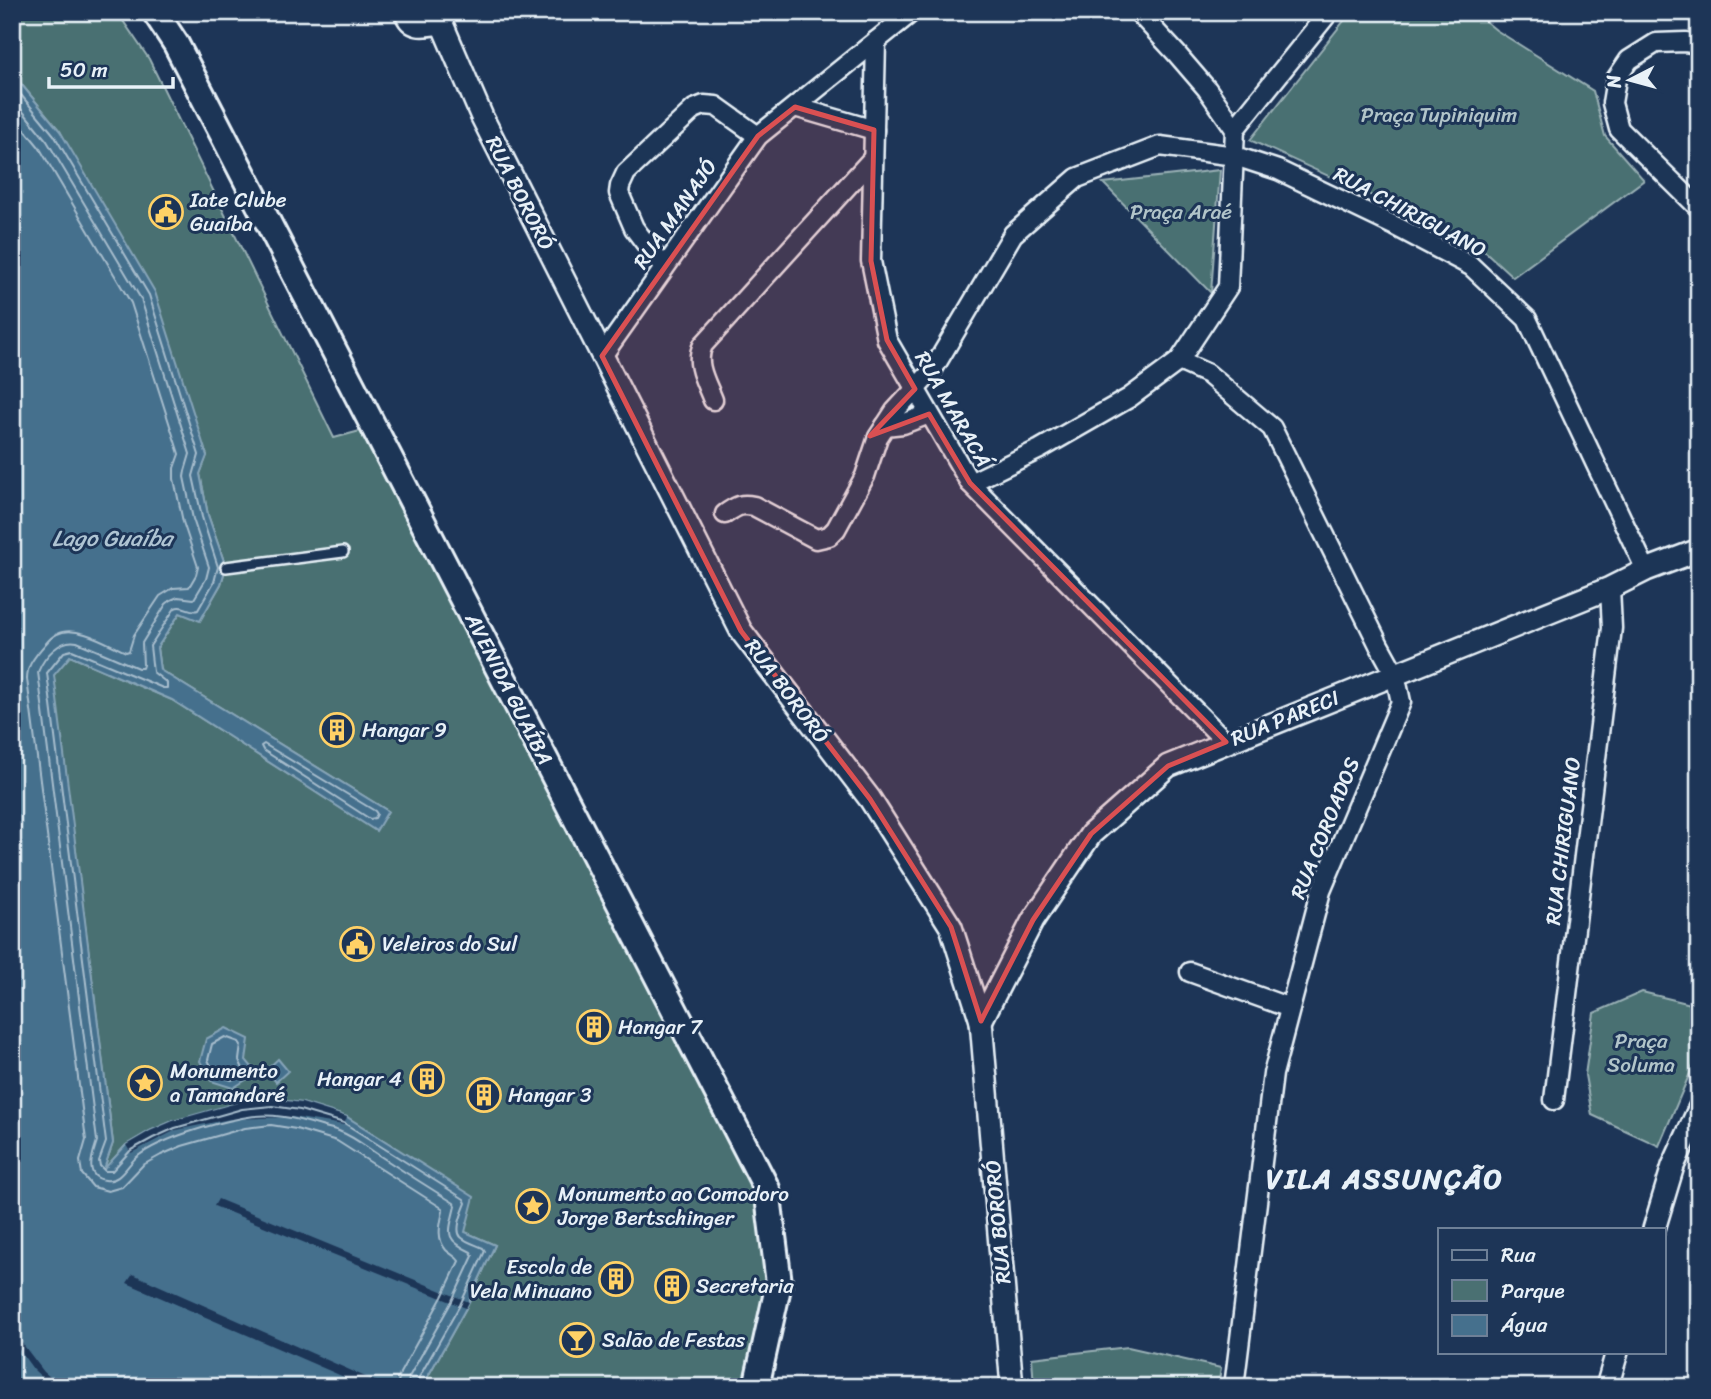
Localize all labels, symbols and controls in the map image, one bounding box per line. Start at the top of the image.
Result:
scale bar [49,46,173,90]
north arrow [1596,46,1666,116]
text: 50 m [60,51,108,89]
text: N [1596,73,1631,91]
park label: Praça Tupiniquim [1361,96,1517,134]
street label: RUA BORORÓ [475,129,565,257]
street label: RUA MANAJÓ [623,151,727,277]
street label: RUA CHIRIGUANO [1326,156,1494,268]
place label: Iate Clube Guaíba [189,181,287,243]
public building icon: Iate Clube Guaíba [147,193,185,231]
park label: Praça Araé [1130,193,1232,231]
street label: RUA MARACÁ [904,343,1003,476]
water label: Lago Guaíba [52,518,176,559]
street label: AVENIDA GUAÍBA [454,605,564,772]
street label: RUA BORORÓ [734,630,840,752]
street label: RUA PARECI [1225,679,1346,757]
building icon: Hangar 9 [318,711,356,749]
place label: Hangar 9 [362,711,447,749]
street label: RUA COROADOS [1279,751,1371,905]
street label: RUA CHIRIGUANO [1534,755,1592,927]
public building icon: Veleiros do Sul [338,925,376,963]
place label: Veleiros do Sul [382,925,518,963]
building icon: Hangar 7 [575,1008,613,1046]
place label: Hangar 7 [618,1008,704,1046]
park label: Praça Soluma [1607,1022,1675,1084]
place label: Monumento a Tamandaré [170,1052,286,1114]
place label: Hangar 4 [317,1060,402,1098]
building icon: Hangar 4 [408,1060,446,1098]
place icon: Monumento a Tamandaré [126,1064,164,1102]
building icon: Hangar 3 [465,1076,503,1114]
place label: Hangar 3 [508,1076,592,1114]
district label: VILA ASSUNÇÃO [1266,1154,1504,1203]
street label: RUA BORORÓ [974,1158,1022,1286]
place label: Monumento ao Comodoro Jorge Bertschinger [557,1175,789,1237]
place icon: Monumento ao Comodoro Jorge Bertschinger [514,1187,552,1225]
legend [1438,1228,1666,1354]
text: Rua [1501,1236,1536,1274]
place label: Escola de Vela Minuano [470,1248,592,1310]
building icon: Escola de Vela Minuano [597,1260,635,1298]
building icon: Secretaria [653,1267,691,1305]
place label: Secretaria [696,1267,794,1305]
text: Parque [1501,1272,1565,1310]
text: Água [1500,1306,1548,1344]
bar icon: Salão de Festas [558,1321,596,1359]
place label: Salão de Festas [602,1321,746,1359]

